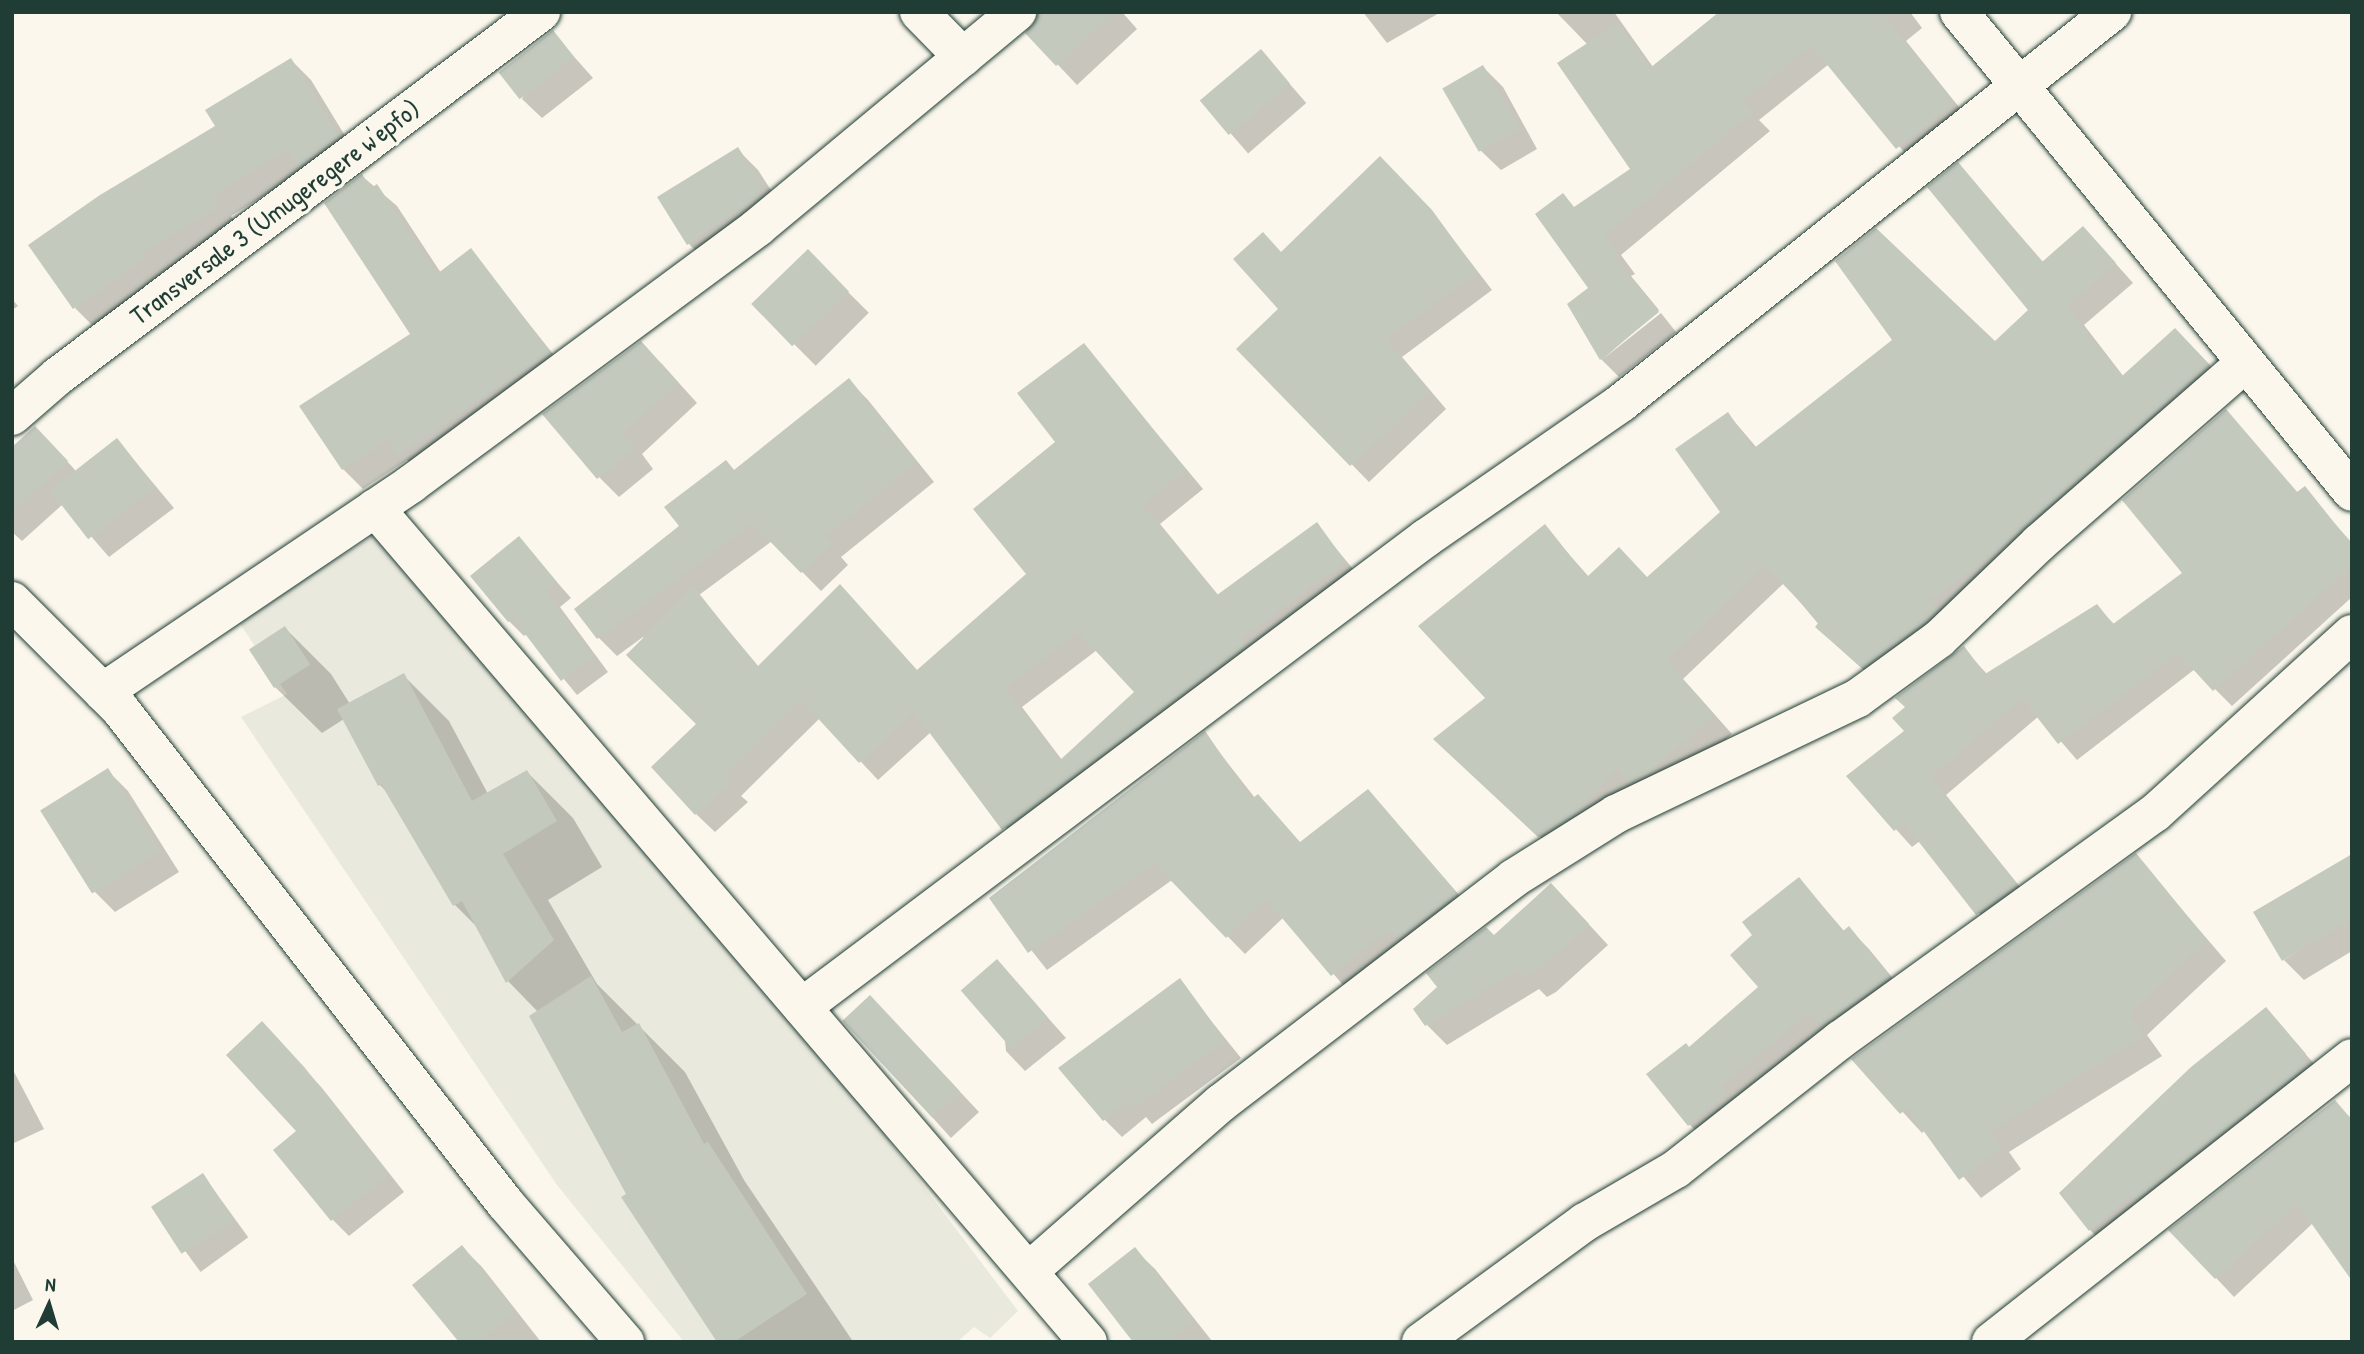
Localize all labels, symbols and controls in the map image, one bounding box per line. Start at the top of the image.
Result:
street label: Transversale 3 (Umugeregere w'epfo) [124,93,426,331]
north arrow [14,1270,84,1340]
text: N [45,1271,56,1297]

